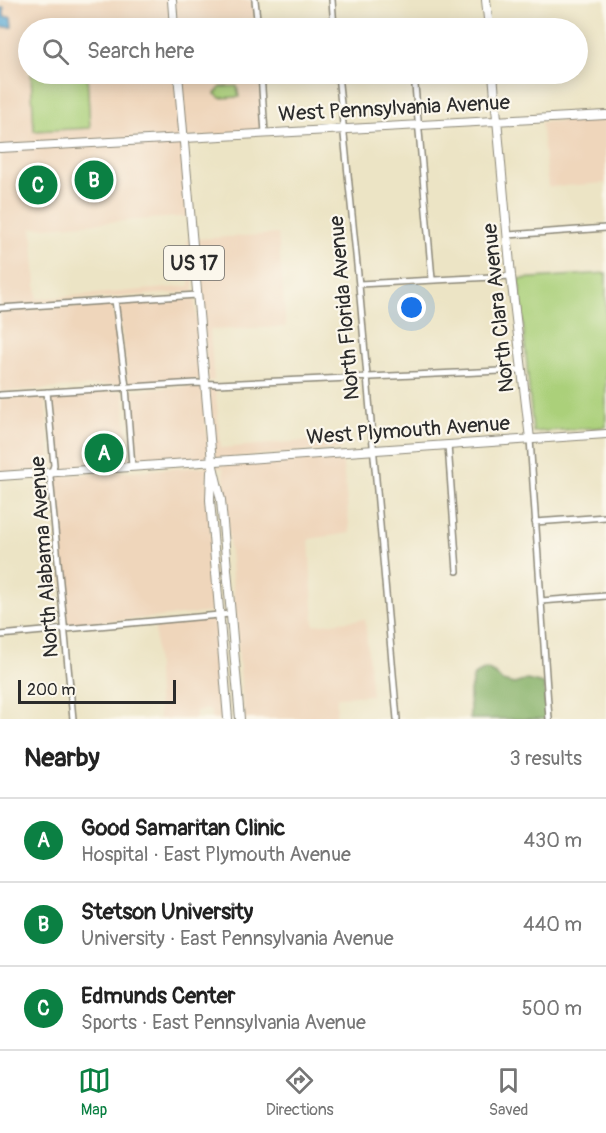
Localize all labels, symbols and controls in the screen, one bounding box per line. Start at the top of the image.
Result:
search box [18,18,588,84]
icon: search [39,35,72,68]
text: Search here [87,37,194,65]
street label: West Pennsylvania Avenue [277,89,511,128]
pin: B [74,158,113,202]
pin: C [18,162,57,207]
street label: North Florida Avenue [323,214,366,401]
street label: North Clara Avenue [476,221,521,394]
road number: US 17 [164,246,224,280]
your location [397,293,426,322]
street label: West Plymouth Avenue [305,410,511,451]
pin: A [84,430,124,476]
street label: North Alabama Avenue [24,455,65,659]
scale bar [18,677,176,704]
text: 200 m [27,680,75,700]
text: Nearby [24,742,100,774]
text: 3 results [510,746,582,771]
text: Good Samaritan Clinic [81,814,285,842]
text: A [37,828,50,853]
text: 430 m [523,828,582,853]
text: Hospital · East Plymouth Avenue [81,842,351,867]
text: Stetson University [81,898,253,926]
text: B [38,912,49,937]
text: 440 m [523,912,582,937]
text: University · East Pennsylvania Avenue [81,926,394,951]
text: Edmunds Center [81,982,235,1010]
text: C [37,996,50,1021]
text: 500 m [522,996,582,1021]
text: Sports · East Pennsylvania Avenue [81,1010,366,1035]
tab: Map [78,1064,111,1120]
tab: Directions [266,1064,334,1120]
tab: Saved [489,1064,528,1120]

